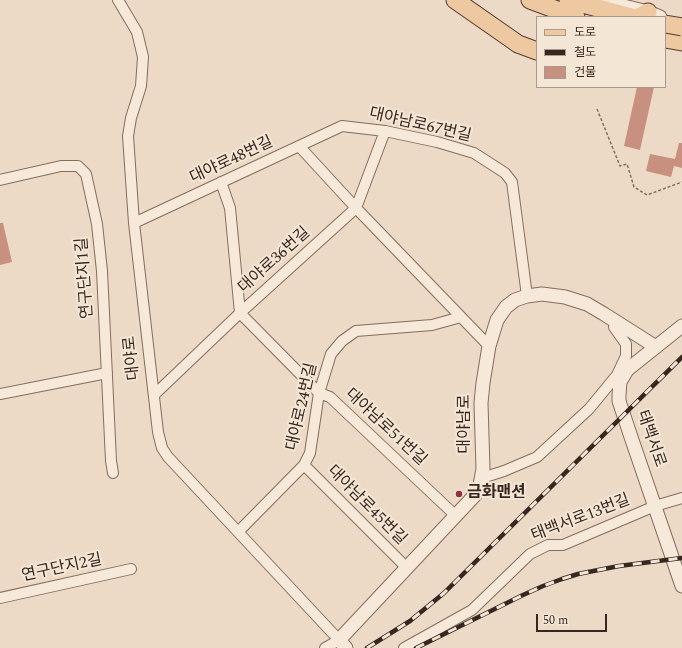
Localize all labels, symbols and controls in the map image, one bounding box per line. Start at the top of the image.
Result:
legend [536,16,666,88]
text: 도로 [574,23,596,42]
text: 철도 [574,43,596,62]
text: 건물 [574,63,596,82]
street label: 대야남로67번길 [367,105,473,147]
street label: 대야로48번길 [187,133,277,189]
street label: 대야로36번길 [235,224,315,298]
street label: 연구단지1길 [74,237,98,319]
street label: 대야로 [121,335,145,381]
street label: 대야로24번길 [284,361,322,453]
street label: 대야남로51번길 [340,385,430,471]
street label: 대야남로 [456,395,476,453]
street label: 태백서로 [631,408,669,470]
street label: 대야남로45번길 [322,462,410,550]
place label: 금화맨션 [467,484,526,504]
marker: 금화맨션 [454,489,464,499]
street label: 태백서로13번길 [529,491,633,547]
street label: 연구단지2길 [20,551,104,587]
scale bar [538,606,609,632]
text: 50 m [543,611,568,630]

